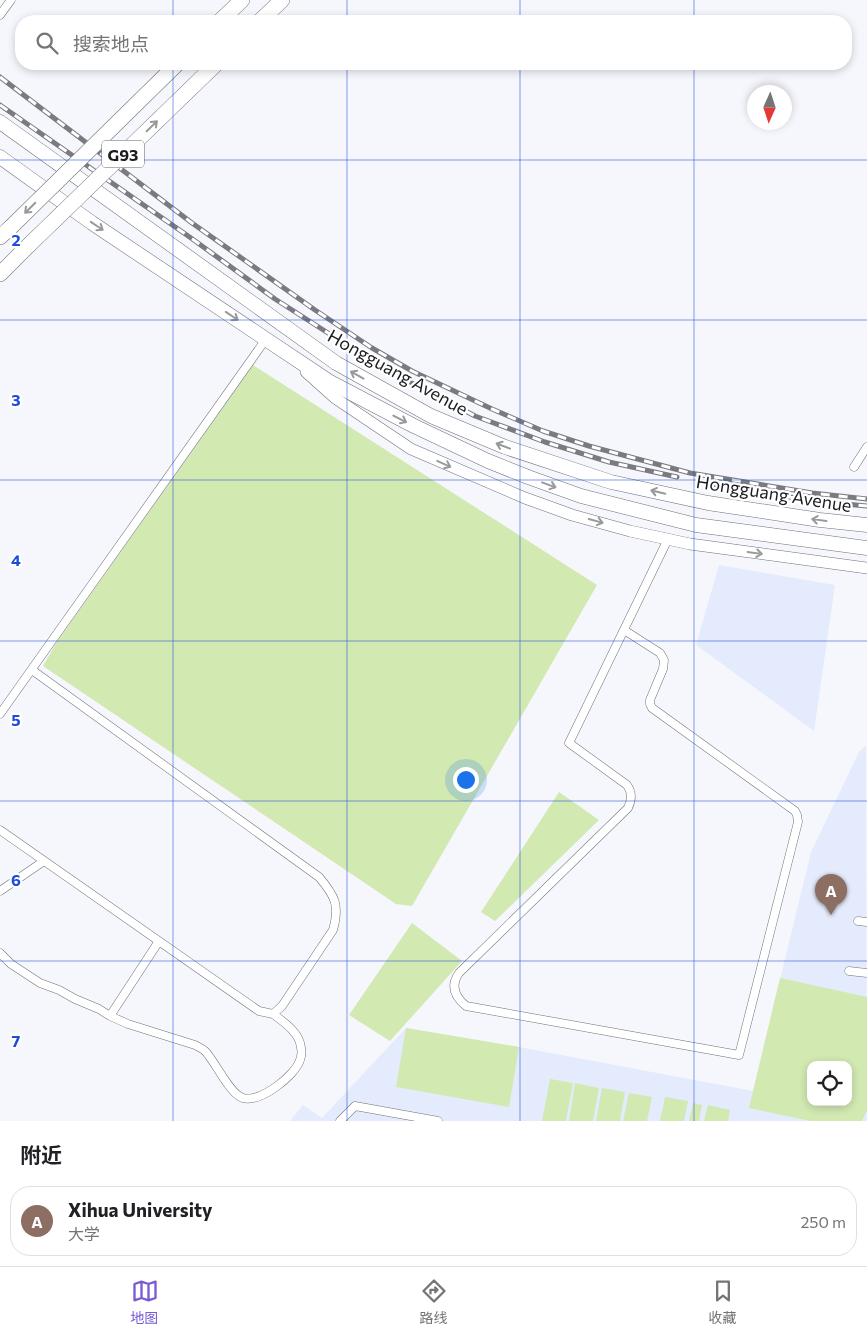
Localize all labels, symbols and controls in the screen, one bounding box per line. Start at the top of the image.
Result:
search box [15,15,852,70]
icon: search [33,29,61,57]
text: 搜索地点 [73,32,149,55]
north arrow [747,85,792,130]
one-way arrow [146,120,158,132]
road number: G93 [102,140,144,168]
one-way arrow [24,202,36,215]
one-way arrow [90,221,104,231]
text: 2 [11,230,21,249]
one-way arrow [225,311,239,321]
street label: Hongguang Avenue [324,324,472,420]
one-way arrow [350,370,365,379]
text: 3 [11,390,21,409]
one-way arrow [393,414,408,424]
one-way arrow [496,441,511,450]
one-way arrow [436,459,451,469]
street label: Hongguang Avenue [695,470,853,516]
one-way arrow [540,481,556,490]
one-way arrow [651,487,667,496]
one-way arrow [811,514,827,524]
one-way arrow [588,517,604,527]
one-way arrow [747,548,763,558]
text: 4 [11,550,21,569]
text: 5 [11,710,21,729]
your location [453,767,479,793]
text: 6 [11,870,21,889]
pin: A [815,874,847,915]
text: 7 [12,1031,21,1050]
map controls [807,1061,852,1106]
button: locate [807,1061,852,1106]
text: 附近 [20,1142,62,1167]
text: Xihua University [68,1198,212,1221]
text: A [31,1212,43,1231]
text: 250 m [800,1212,846,1231]
text: 大学 [68,1224,100,1243]
tab: 地图 [131,1277,159,1327]
tab: 路线 [420,1277,448,1327]
tab: 收藏 [709,1277,737,1327]

